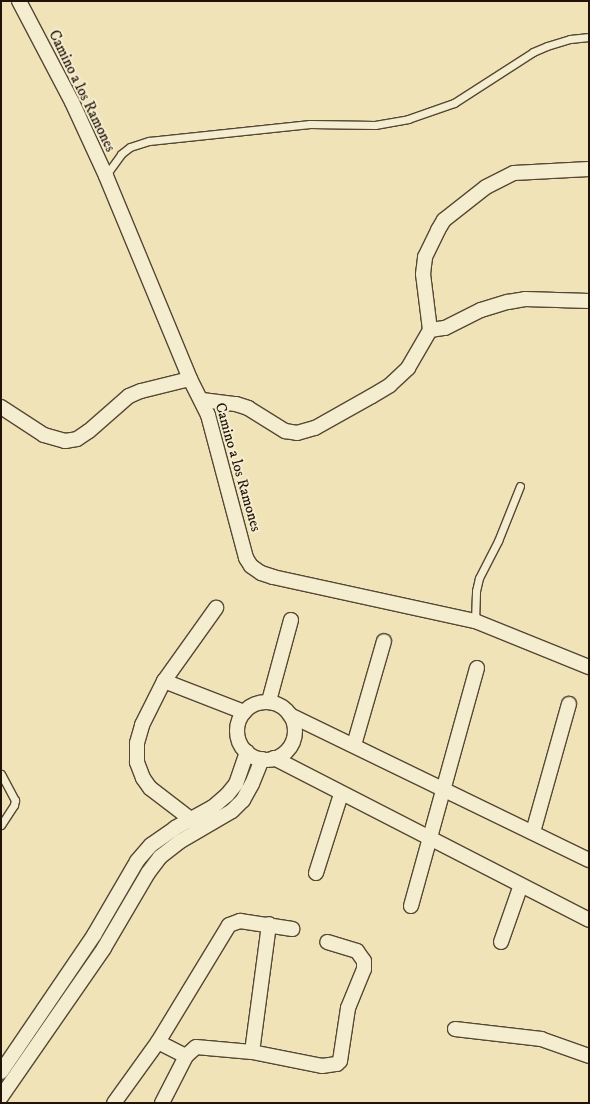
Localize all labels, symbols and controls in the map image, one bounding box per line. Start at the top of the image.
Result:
street label: Camino a los Ramones [45,27,119,155]
street label: Camino a los Ramones [211,400,265,534]

